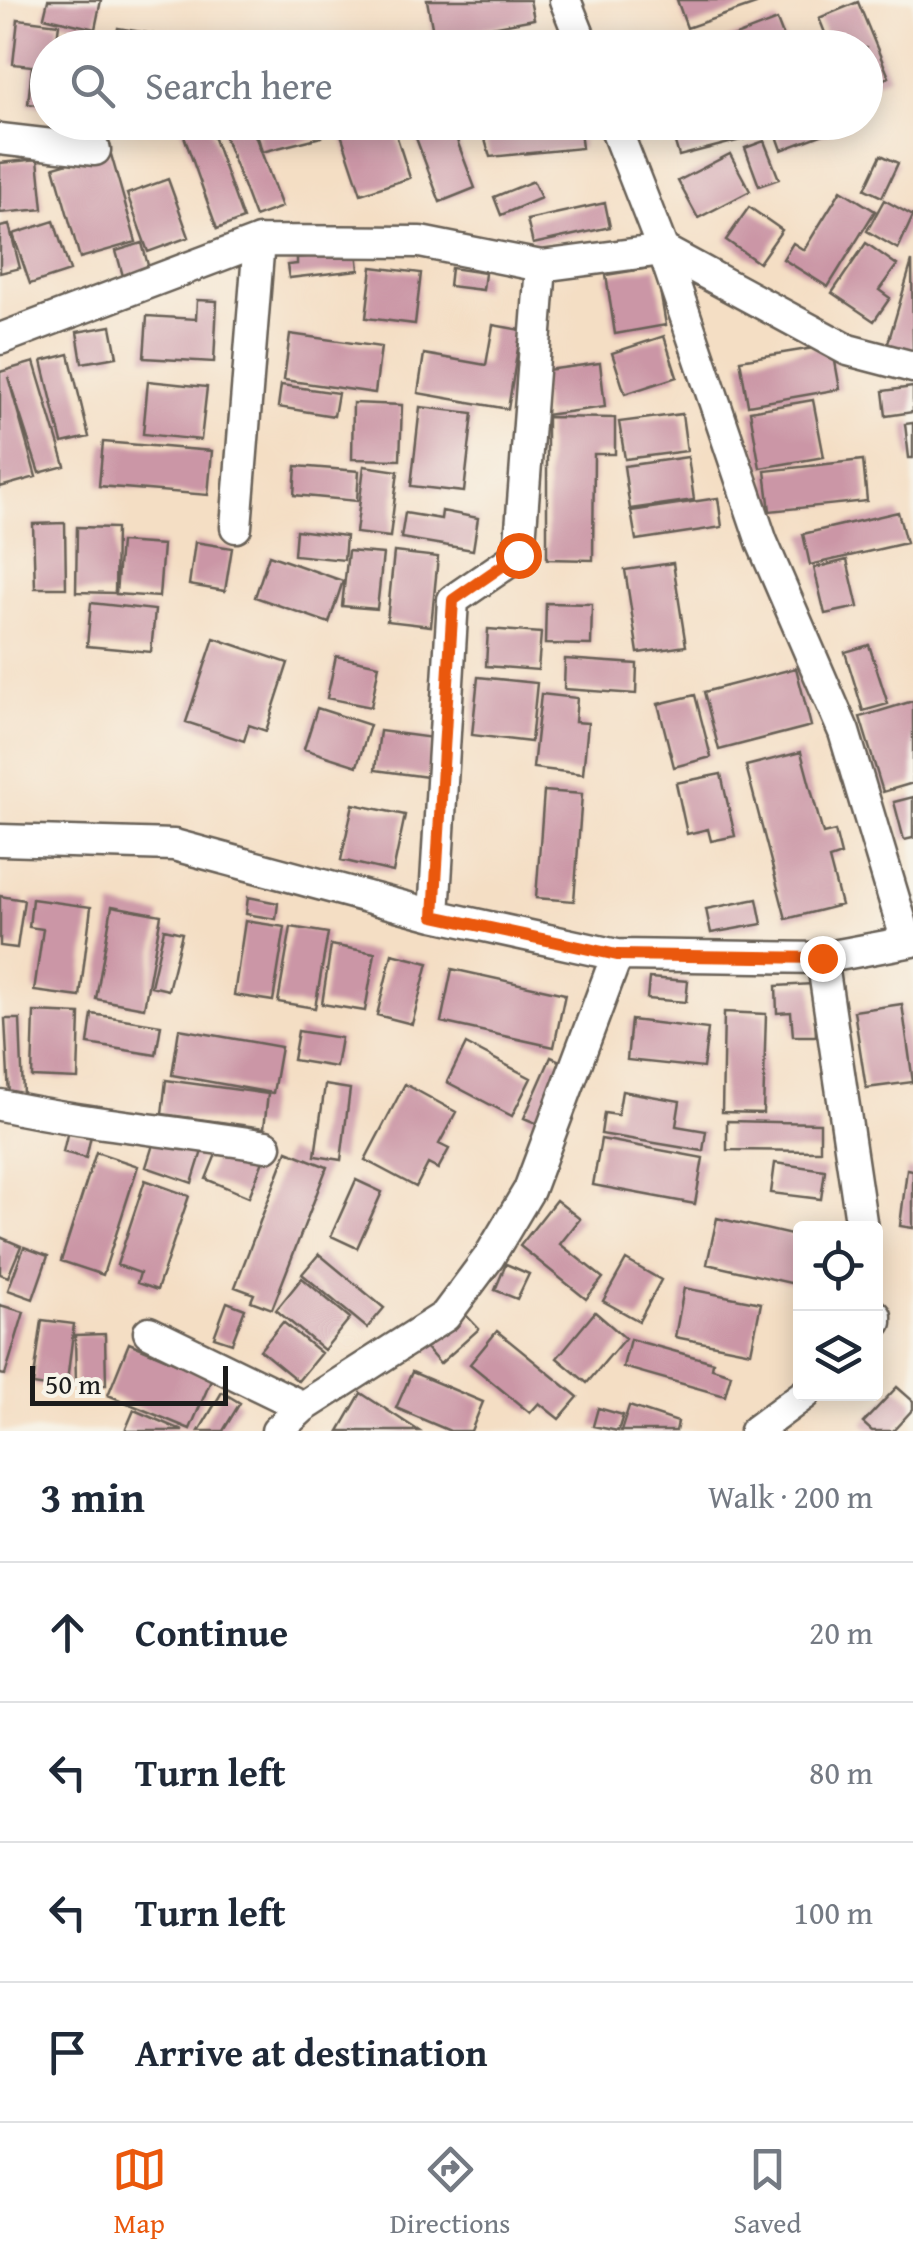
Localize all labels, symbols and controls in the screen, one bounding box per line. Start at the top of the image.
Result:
search box [30,30,883,140]
text: Search here [145,57,333,113]
icon: search [65,58,120,113]
route start [496,533,542,579]
route end [800,936,846,982]
map controls [793,1221,883,1401]
button: locate [793,1221,883,1311]
button: layers [793,1311,883,1401]
scale bar [30,1361,228,1406]
text: 50 m [45,1363,101,1404]
text: 3 min [40,1466,145,1527]
text: Walk · 200 m [708,1473,873,1520]
text: Continue [135,1604,288,1660]
icon: ahead [40,1605,95,1660]
text: 20 m [809,1609,873,1656]
text: Turn left [135,1744,286,1800]
icon: left [40,1745,95,1800]
text: 80 m [809,1749,873,1796]
text: Turn left [135,1884,286,1940]
icon: left [40,1885,95,1940]
text: 100 m [794,1889,873,1936]
text: Arrive at destination [135,2024,488,2080]
icon: arrive [40,2025,95,2080]
tab: Map [112,2142,167,2243]
tab: Directions [390,2142,510,2243]
tab: Saved [734,2142,801,2243]

